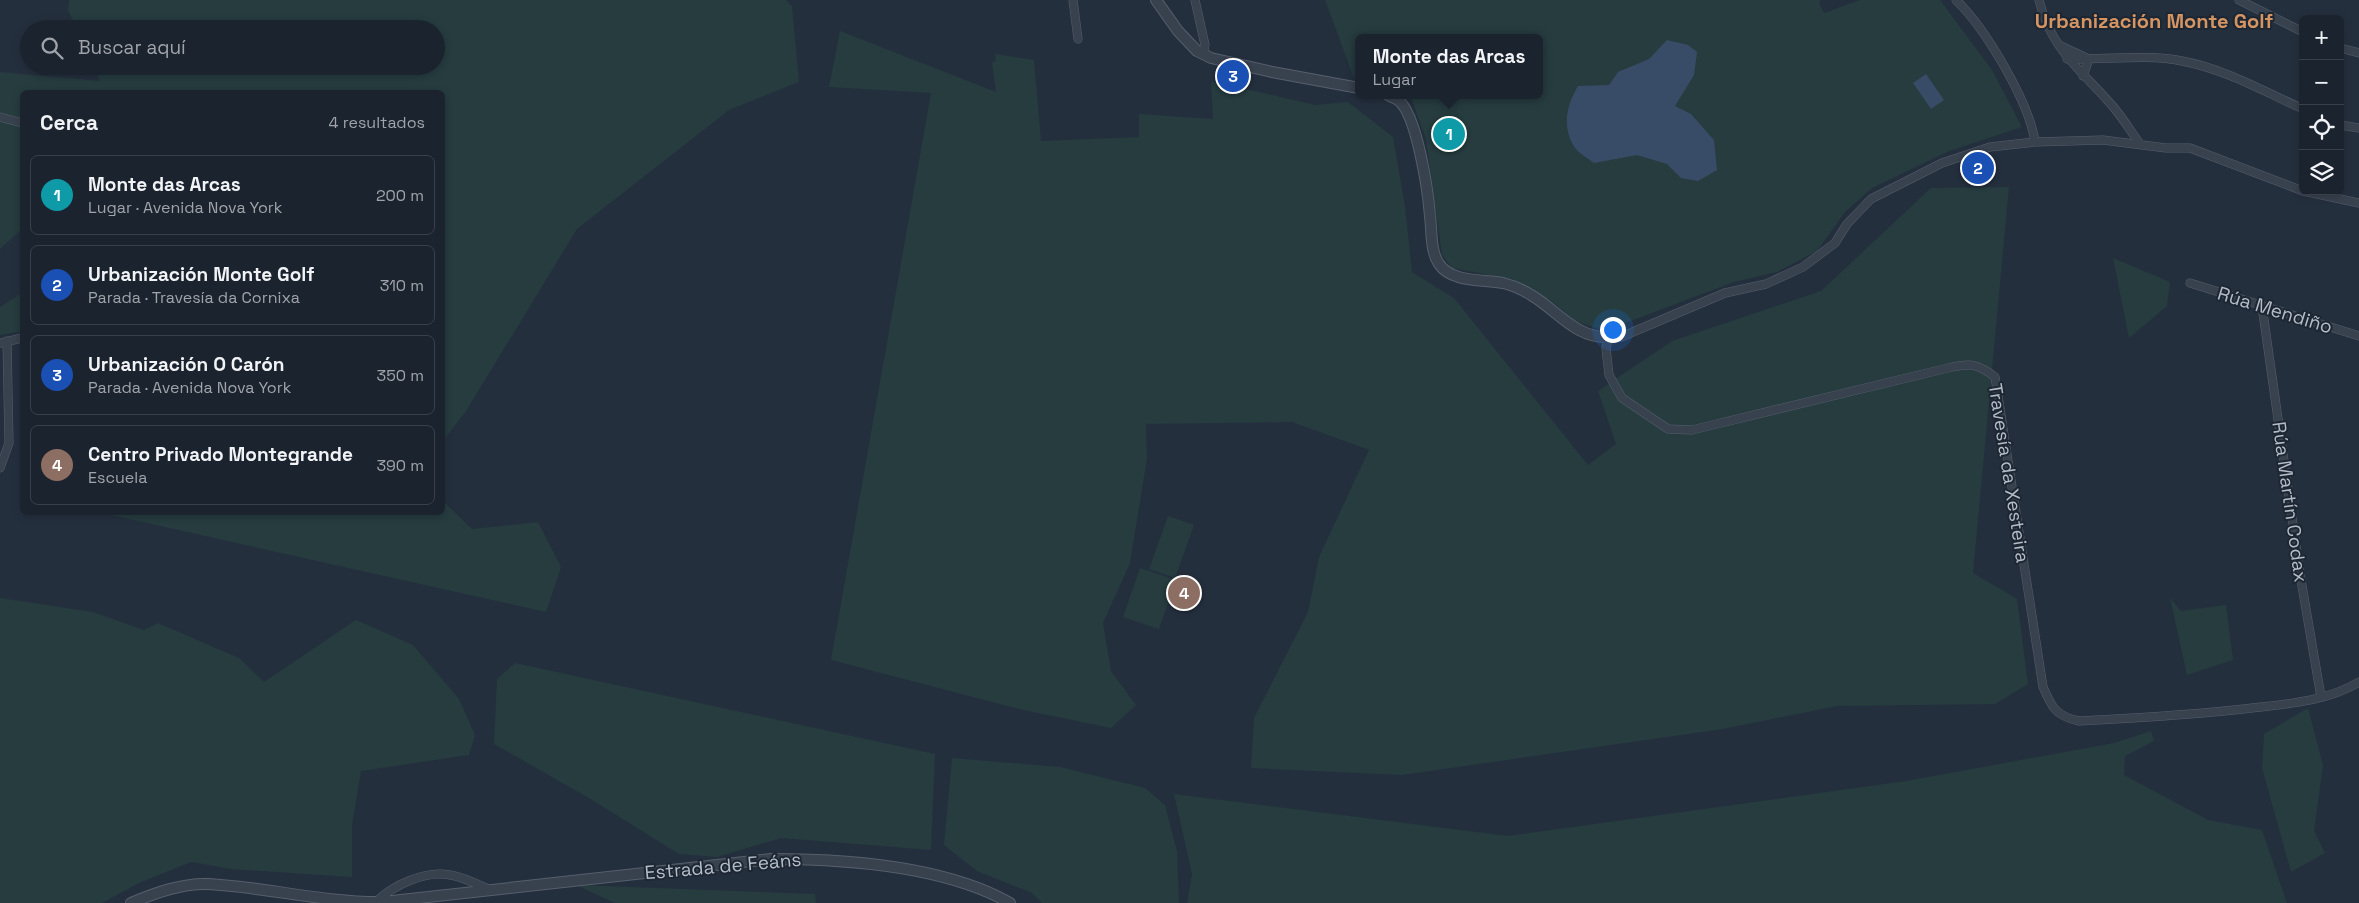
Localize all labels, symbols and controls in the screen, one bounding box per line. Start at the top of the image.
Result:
district label: Urbanización Monte Golf [2035,8,2274,34]
map controls [2299,15,2344,195]
button: + [2299,15,2344,60]
search box [20,20,445,75]
icon: search [38,34,66,62]
popup [1355,34,1543,99]
text: Buscar aquí [78,35,186,60]
text: Monte das Arcas [1373,44,1525,69]
pin: 3 [1217,57,1249,95]
button: − [2299,60,2344,105]
text: Lugar [1373,69,1417,90]
button: locate [2299,105,2344,150]
text: Cerca [40,109,98,136]
text: 4 resultados [329,112,425,133]
pin: 1 [1433,115,1465,153]
pin: 2 [1962,149,1994,187]
button: layers [2299,150,2344,195]
text: Monte das Arcas [88,172,241,197]
text: 1 [53,185,61,206]
text: 200 m [376,185,424,206]
text: Lugar · Avenida Nova York [88,197,282,218]
text: Urbanización Monte Golf [88,262,315,287]
text: 2 [52,275,62,296]
text: 310 m [380,275,424,296]
street label: Rúa Mendiño [2214,281,2336,339]
text: Parada · Travesía da Cornixa [88,287,300,308]
your location [1600,317,1626,343]
text: Urbanización O Carón [88,352,285,377]
text: 3 [52,365,62,386]
text: 350 m [377,365,424,386]
text: Parada · Avenida Nova York [88,377,291,398]
street label: Travesía da Xesteira [1982,381,2036,565]
street label: Rúa Martín Codax [2266,420,2314,584]
text: Centro Privado Montegrande [88,442,353,467]
text: 4 [52,455,62,476]
text: 390 m [376,455,424,476]
text: Escuela [88,467,147,488]
pin: 4 [1168,574,1200,612]
street label: Estrada de Feáns [644,847,802,885]

